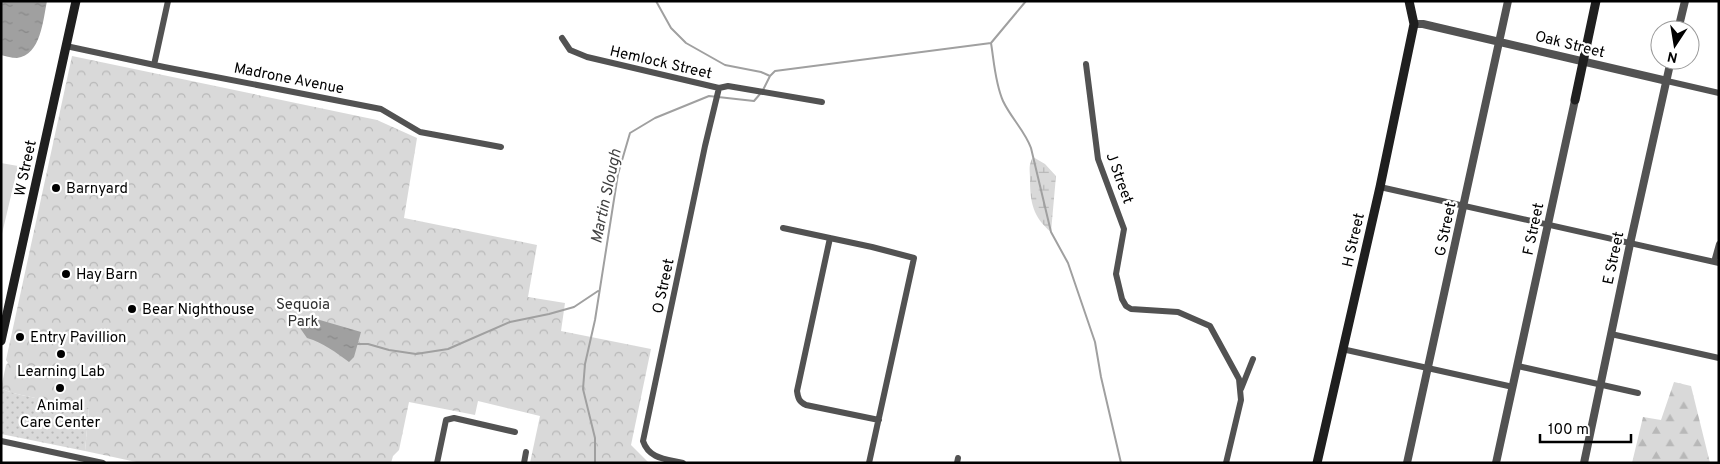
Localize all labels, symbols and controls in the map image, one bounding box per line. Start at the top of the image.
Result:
north arrow [1650,20,1700,70]
street label: Oak Street [1533,28,1607,63]
street label: Hemlock Street [608,42,714,84]
text: N [1666,47,1679,66]
street label: Madrone Avenue [232,59,345,99]
street label: W Street [11,138,42,198]
water label: Martin Slough [587,147,627,245]
street label: J Street [1101,150,1137,207]
place label: Barnyard [66,180,128,199]
marker: Barnyard [50,182,62,194]
street label: G Street [1431,200,1461,258]
street label: F Street [1520,201,1549,257]
street label: H Street [1339,211,1370,269]
street label: E Street [1600,230,1629,287]
street label: O Street [649,257,680,316]
place label: Hay Barn [76,266,138,285]
marker: Hay Barn [60,268,72,280]
park label: Sequoia Park [276,296,330,332]
place label: Bear Nighthouse [142,301,254,320]
marker: Bear Nighthouse [126,303,138,315]
place label: Entry Pavillion [30,329,127,348]
marker: Entry Pavillion [14,331,26,343]
marker: Learning Lab [55,348,67,360]
place label: Learning Lab [17,363,105,382]
marker: Animal Care Center [54,382,66,394]
place label: Animal Care Center [20,397,100,433]
scale bar [1540,412,1631,444]
text: 100 m [1548,421,1589,440]

